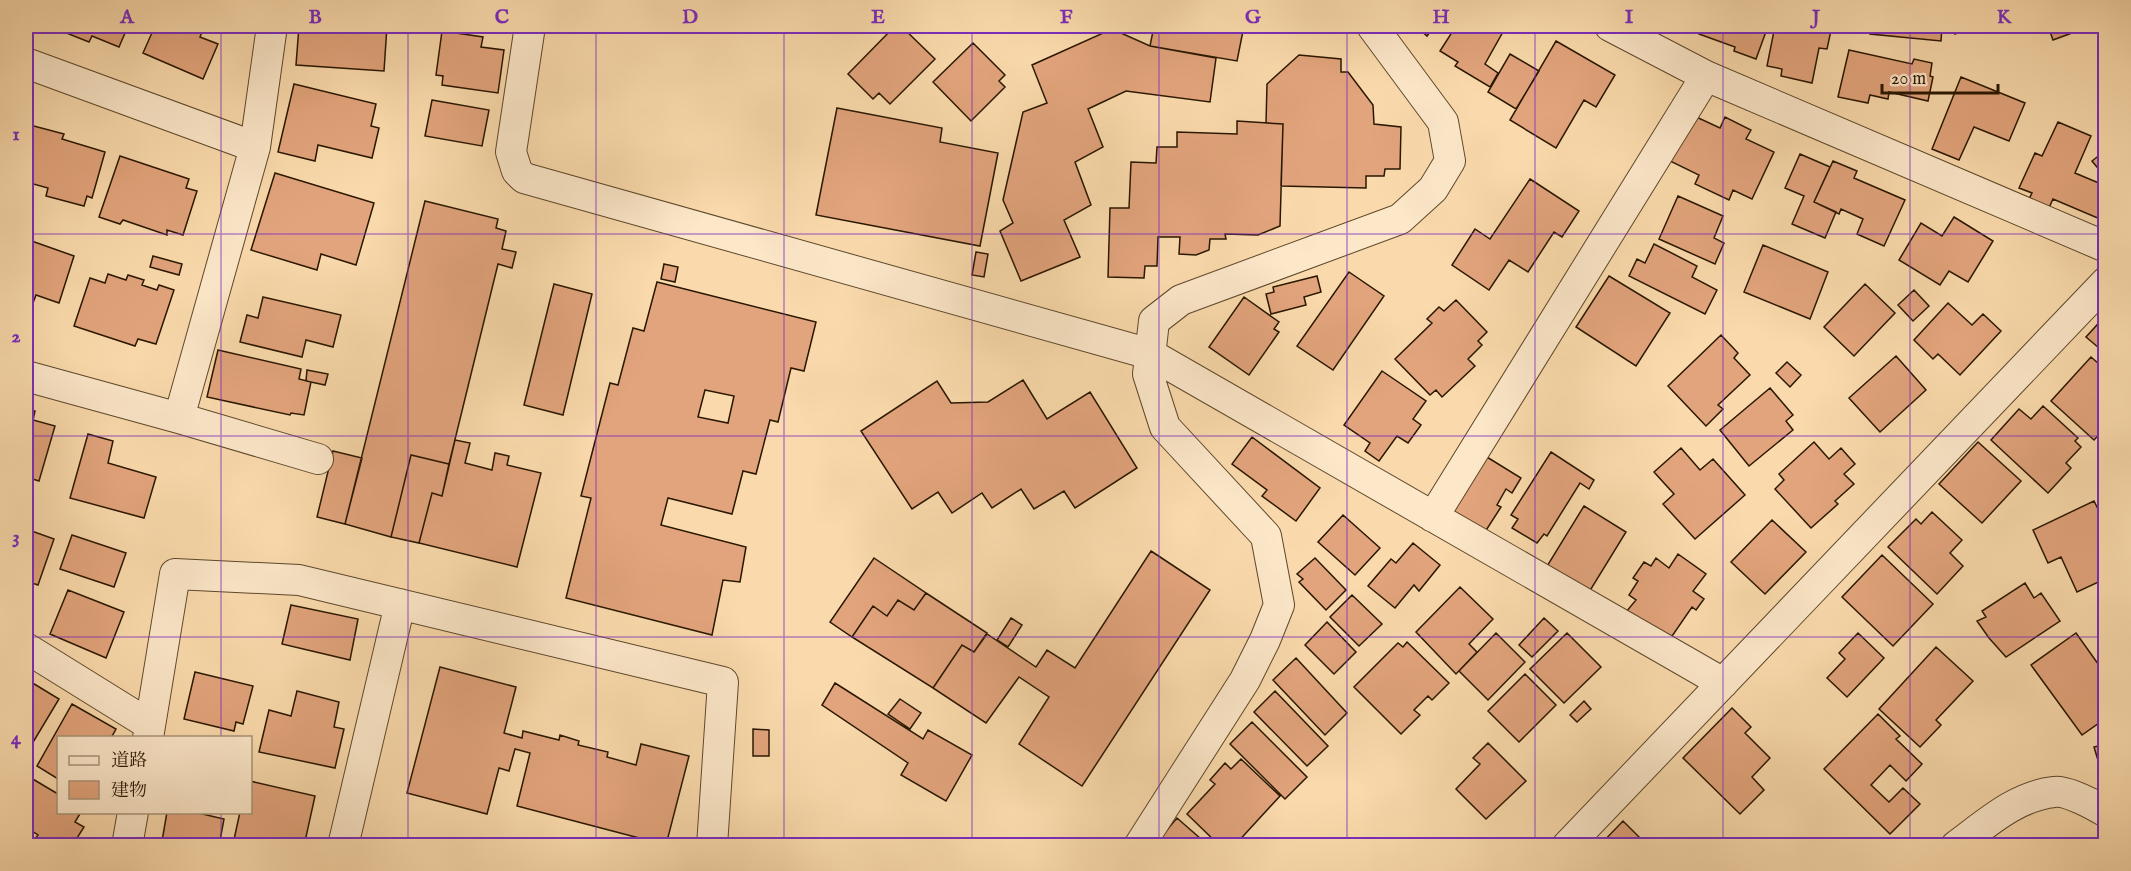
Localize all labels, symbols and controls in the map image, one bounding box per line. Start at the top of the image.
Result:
text: A [119,5,135,30]
text: B [308,5,322,30]
text: C [495,5,509,30]
text: D [682,5,698,30]
text: E [871,5,885,30]
text: F [1060,5,1073,30]
text: G [1245,5,1262,30]
text: H [1432,5,1450,30]
text: I [1625,5,1634,30]
text: J [1809,5,1821,30]
text: K [1997,5,2013,30]
scale bar [1882,57,1998,95]
text: 20 m [1891,68,1926,91]
text: 1 [12,122,20,147]
text: 2 [11,324,21,349]
text: 3 [12,525,20,550]
text: 4 [11,726,22,751]
legend [57,736,252,814]
text: 道路 [111,750,147,773]
text: 建物 [111,780,147,803]

